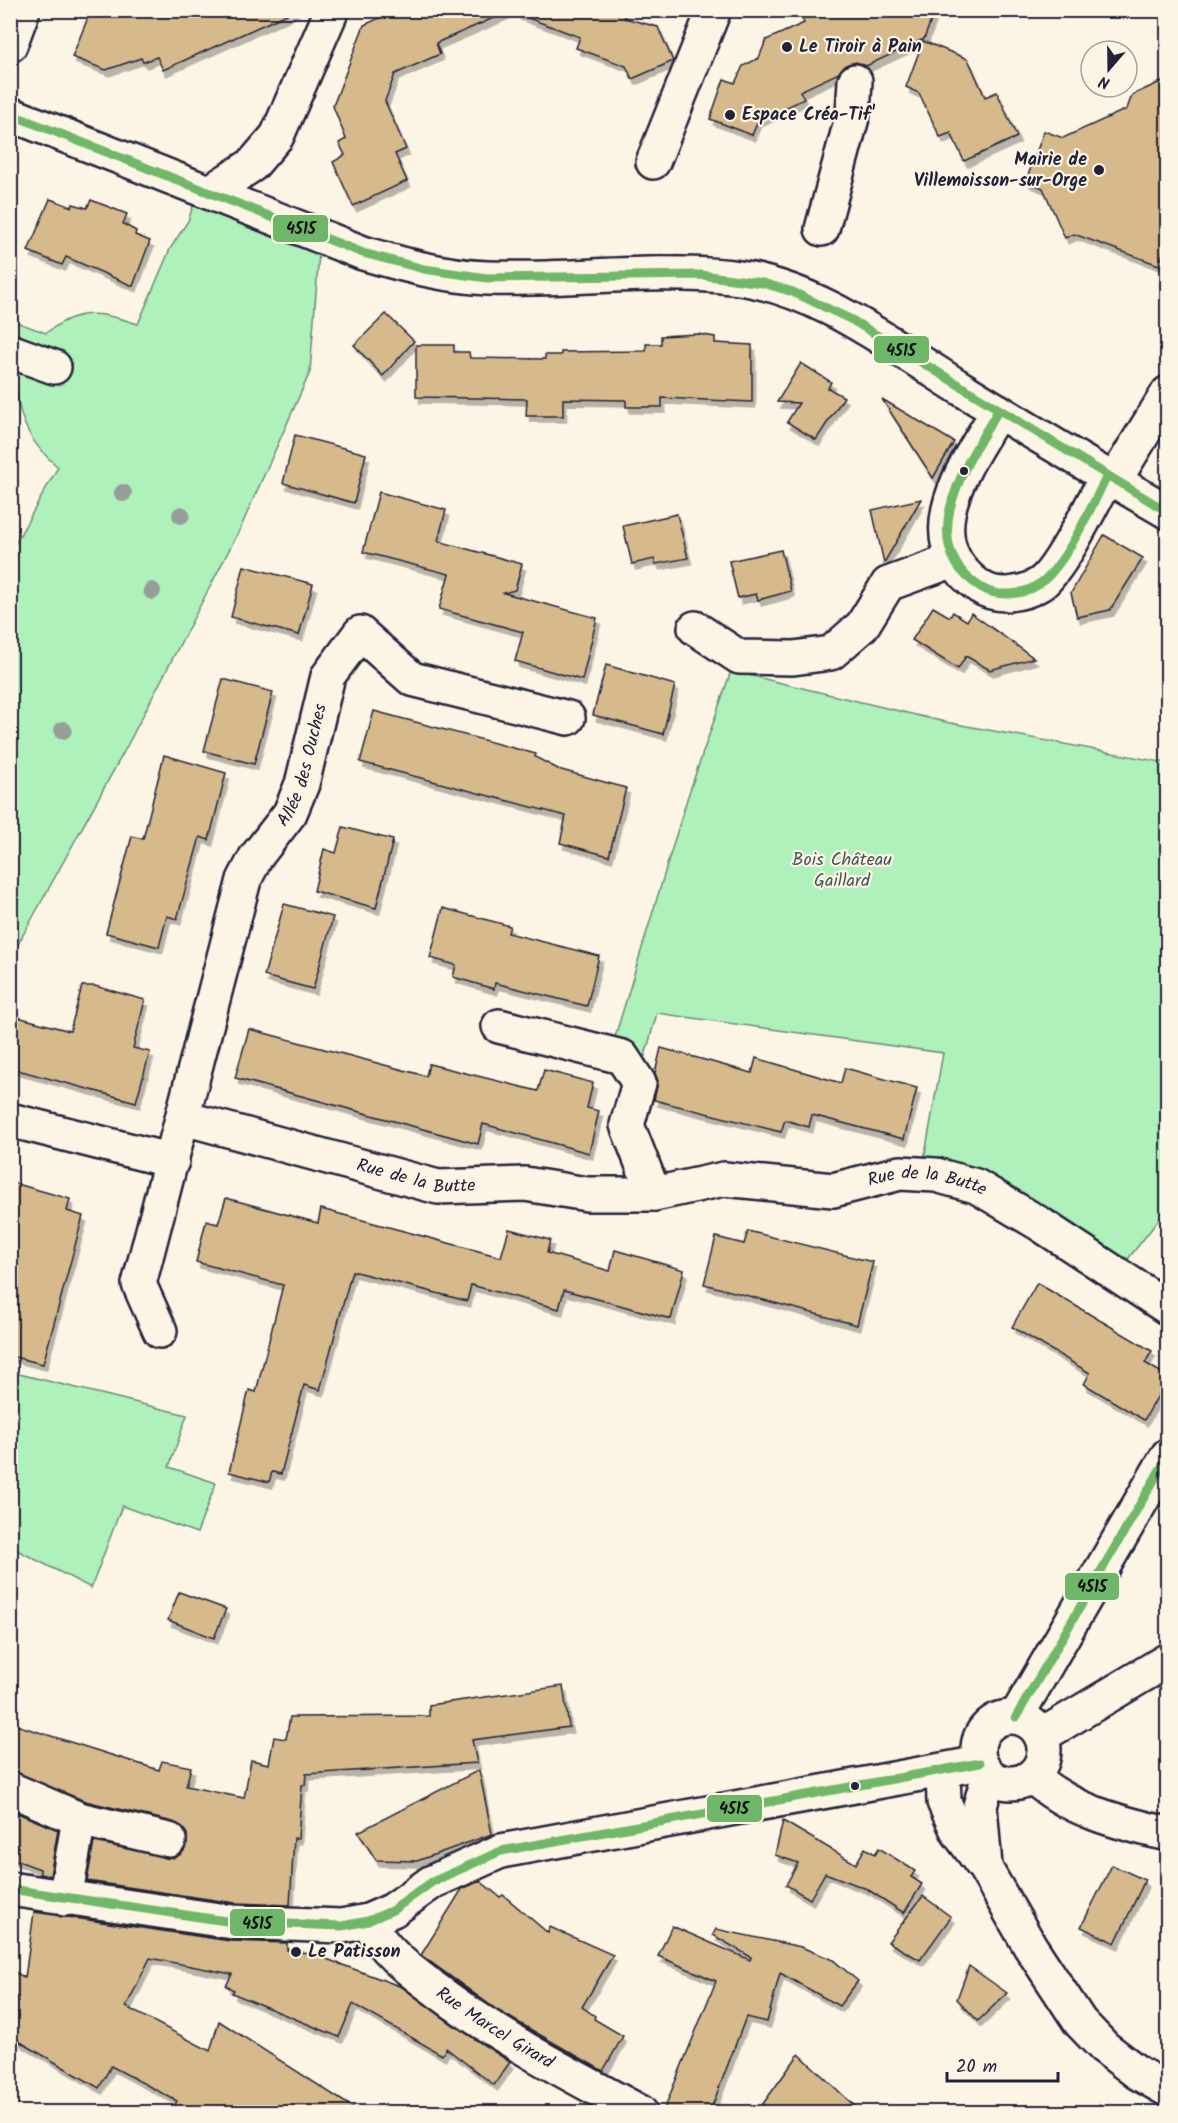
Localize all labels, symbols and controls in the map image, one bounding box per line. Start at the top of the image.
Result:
place label: Le Tiroir à Pain [799,33,922,62]
north arrow [1079,39,1139,99]
marker: Le Tiroir à Pain [780,40,794,54]
text: N [1095,68,1113,95]
place label: Espace Créa-Tif' [742,101,876,130]
marker: Espace Créa-Tif' [723,108,737,122]
place label: Mairie de Villemoisson-sur-Orge [914,146,1087,196]
marker: Mairie de Villemoisson-sur-Orge [1092,163,1106,177]
line badge: 4515 [272,214,329,243]
text: 4515 [286,217,318,242]
line badge: 4515 [873,335,930,364]
text: 4515 [886,339,918,364]
unlabelled marker [958,465,970,477]
street label: Allée des Ouches [270,700,335,833]
park label: Bois Château Gaillard [792,846,892,896]
street label: Rue de la Butte [353,1151,476,1202]
street label: Rue de la Butte [865,1159,993,1204]
line badge: 4515 [1064,1572,1120,1601]
text: 4515 [1077,1575,1109,1600]
unlabelled marker [849,1780,861,1792]
line badge: 4515 [706,1794,763,1823]
text: 4515 [719,1797,751,1822]
line badge: 4515 [229,1908,286,1937]
text: 4515 [242,1912,274,1937]
place label: Le Patisson [308,1938,400,1967]
marker: Le Patisson [289,1945,303,1959]
street label: Rue Marcel Girard [429,1980,560,2077]
scale bar [947,2045,1058,2083]
text: 20 m [956,2053,997,2082]

